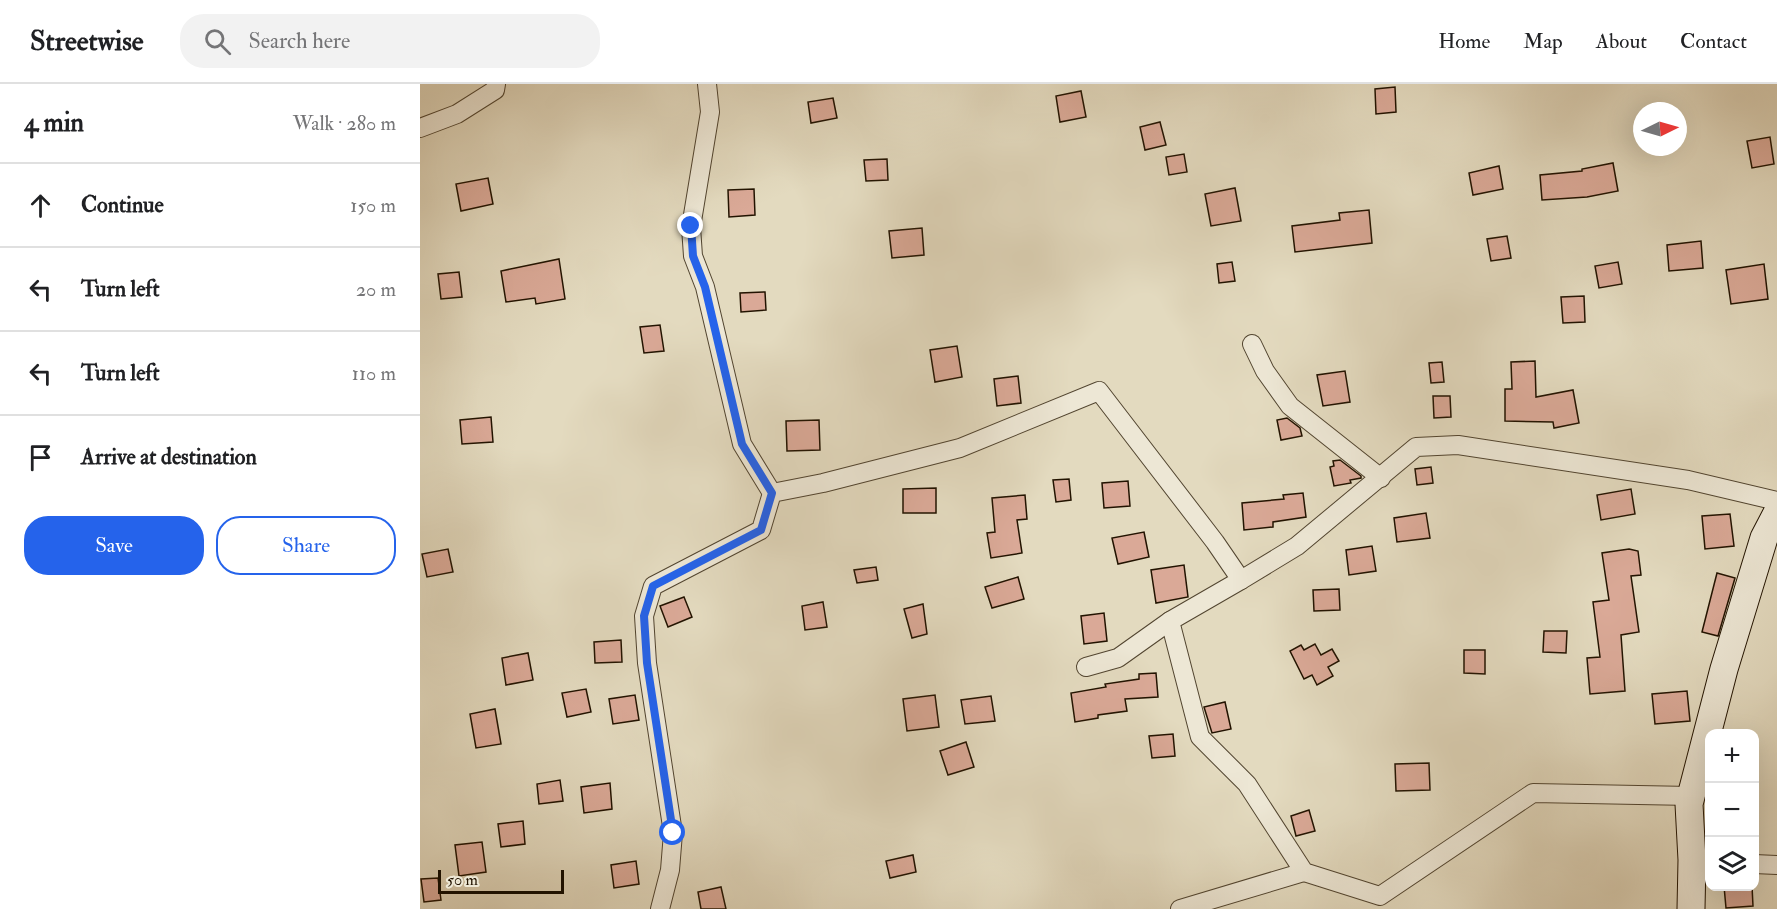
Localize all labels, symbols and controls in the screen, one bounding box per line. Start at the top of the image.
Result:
search box [180,14,600,68]
text: Streetwise [30,24,144,59]
icon: search [201,25,234,58]
text: Search here [249,27,350,55]
text: Home [1438,28,1490,55]
text: Map [1523,28,1563,55]
text: About [1596,28,1647,55]
text: Contact [1680,28,1747,55]
north arrow [1633,102,1687,156]
text: 4 min [24,107,84,139]
text: Walk · 280 m [293,111,396,136]
icon: ahead [24,189,57,222]
text: Continue [81,191,164,219]
text: 150 m [350,193,396,218]
route end [677,212,703,238]
icon: left [24,273,57,306]
text: Turn left [81,275,160,303]
text: 20 m [356,277,396,302]
icon: left [24,357,57,390]
text: Turn left [81,359,160,387]
text: 110 m [352,361,396,386]
icon: arrive [24,441,57,474]
text: Arrive at destination [81,443,257,471]
button: Save [24,516,204,575]
button: Share [216,516,396,575]
map controls [1705,729,1759,891]
button: + [1705,729,1759,783]
button: − [1705,783,1759,837]
route start [659,819,685,845]
button: layers [1705,837,1759,891]
scale bar [438,867,564,894]
text: 50 m [447,870,478,890]

